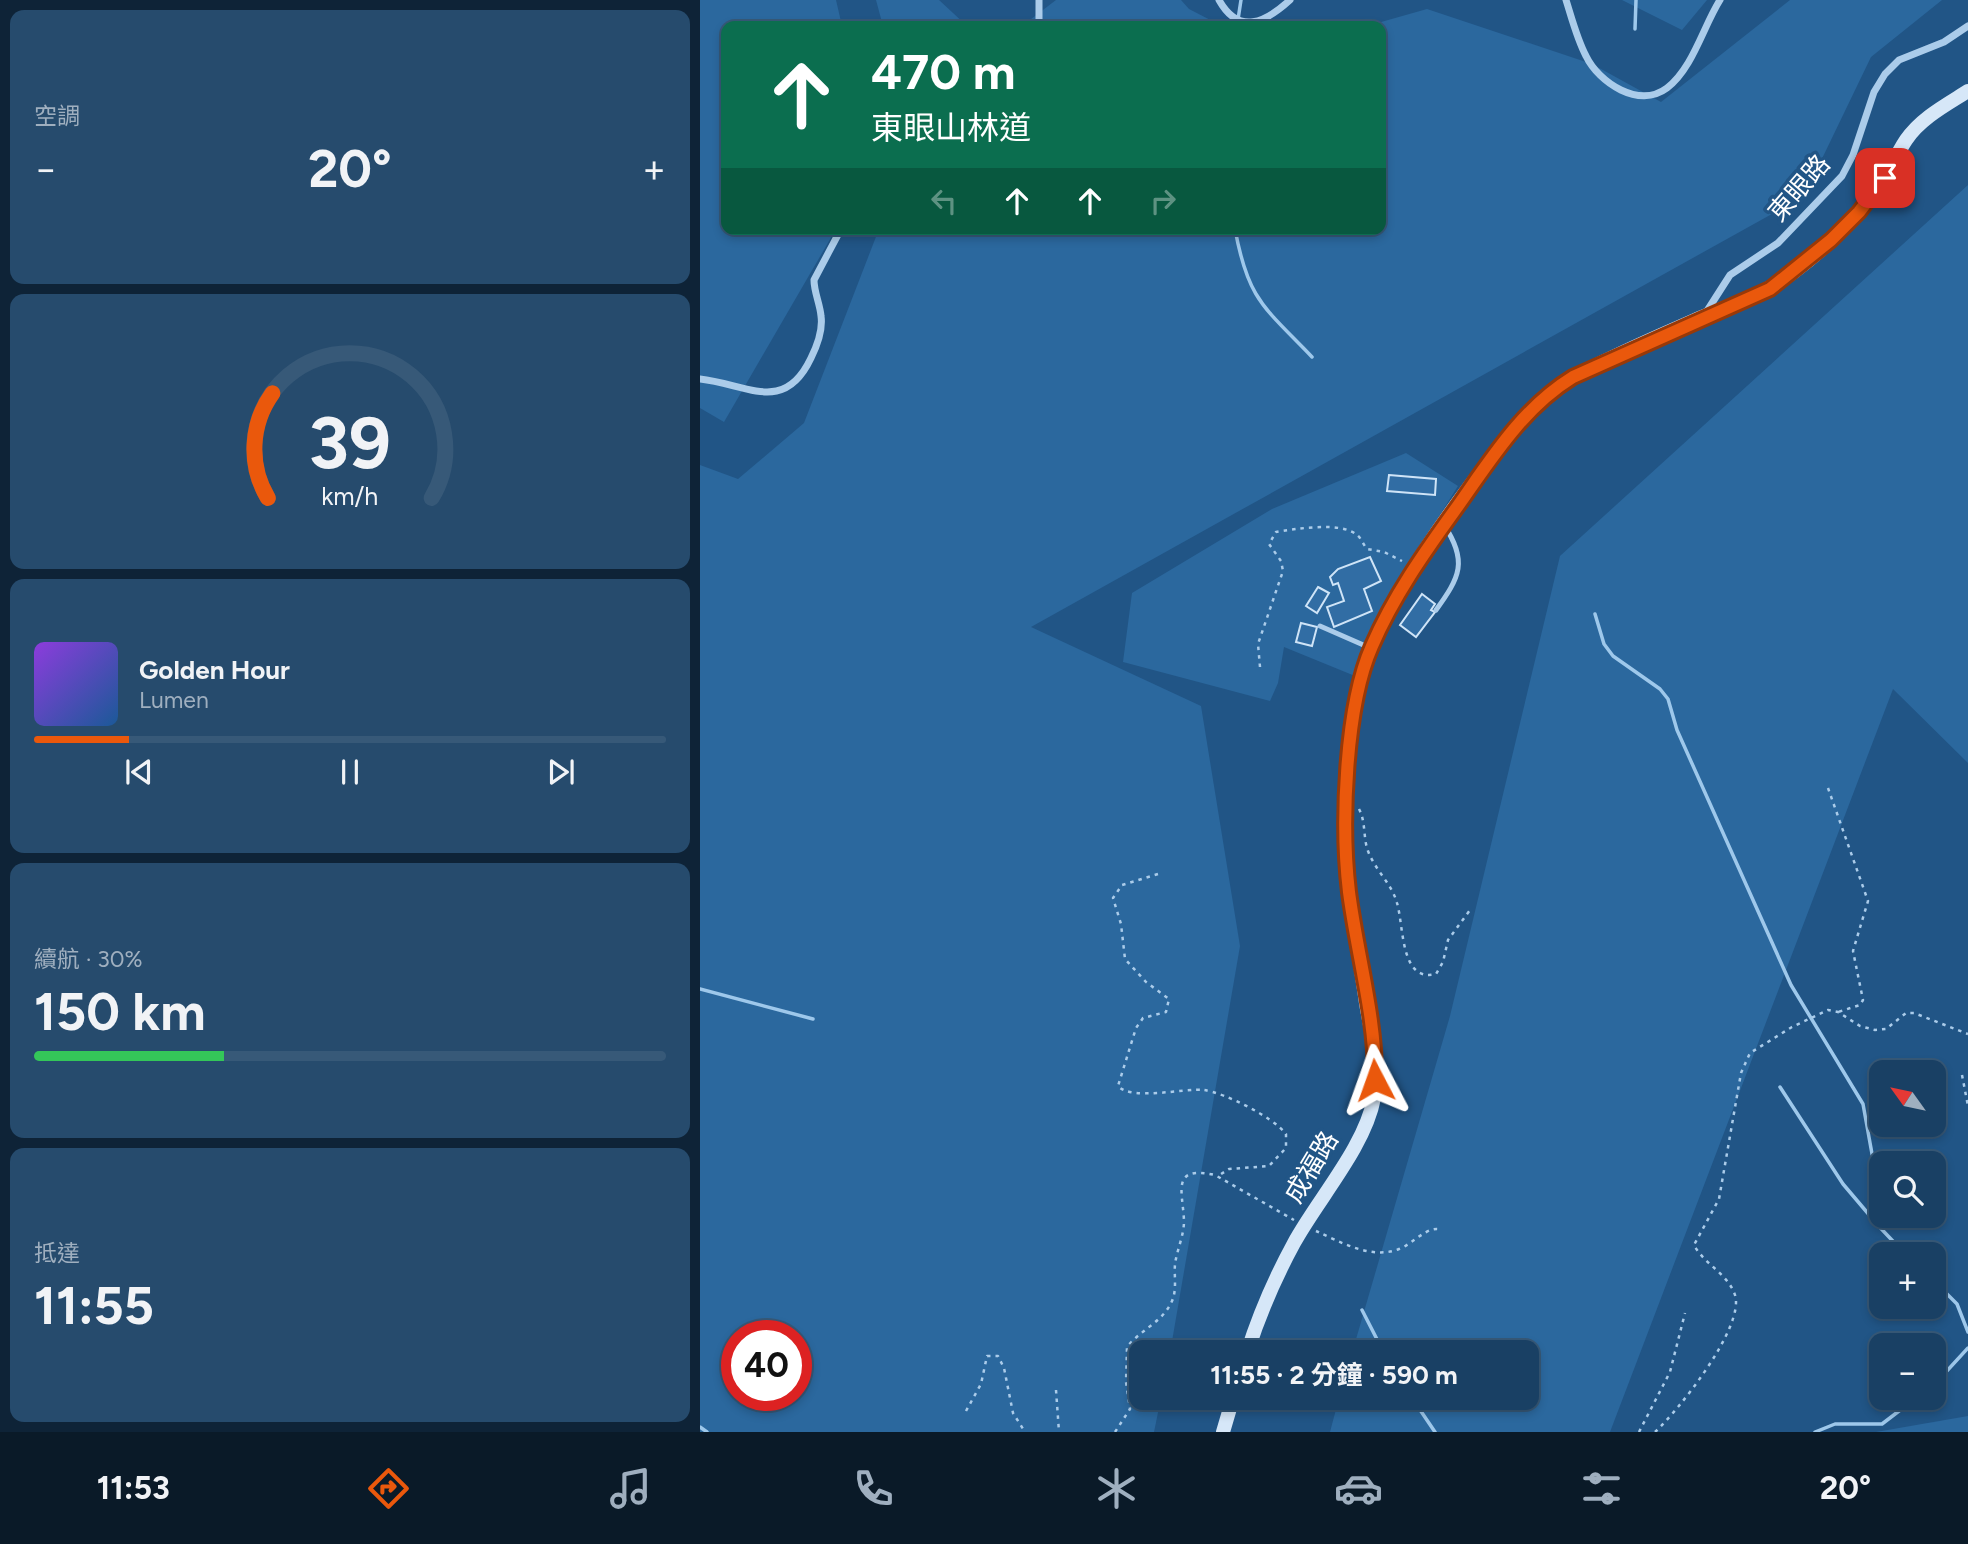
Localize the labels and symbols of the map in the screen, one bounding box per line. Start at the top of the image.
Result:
street label: 東眼路 [1761,148,1837,228]
pin [1855,148,1915,208]
position arrow [1338,1043,1412,1117]
north arrow [1869,1060,1946,1138]
street label: 成福路 [1277,1125,1345,1209]
speed limit sign: 40 [721,1320,812,1411]

